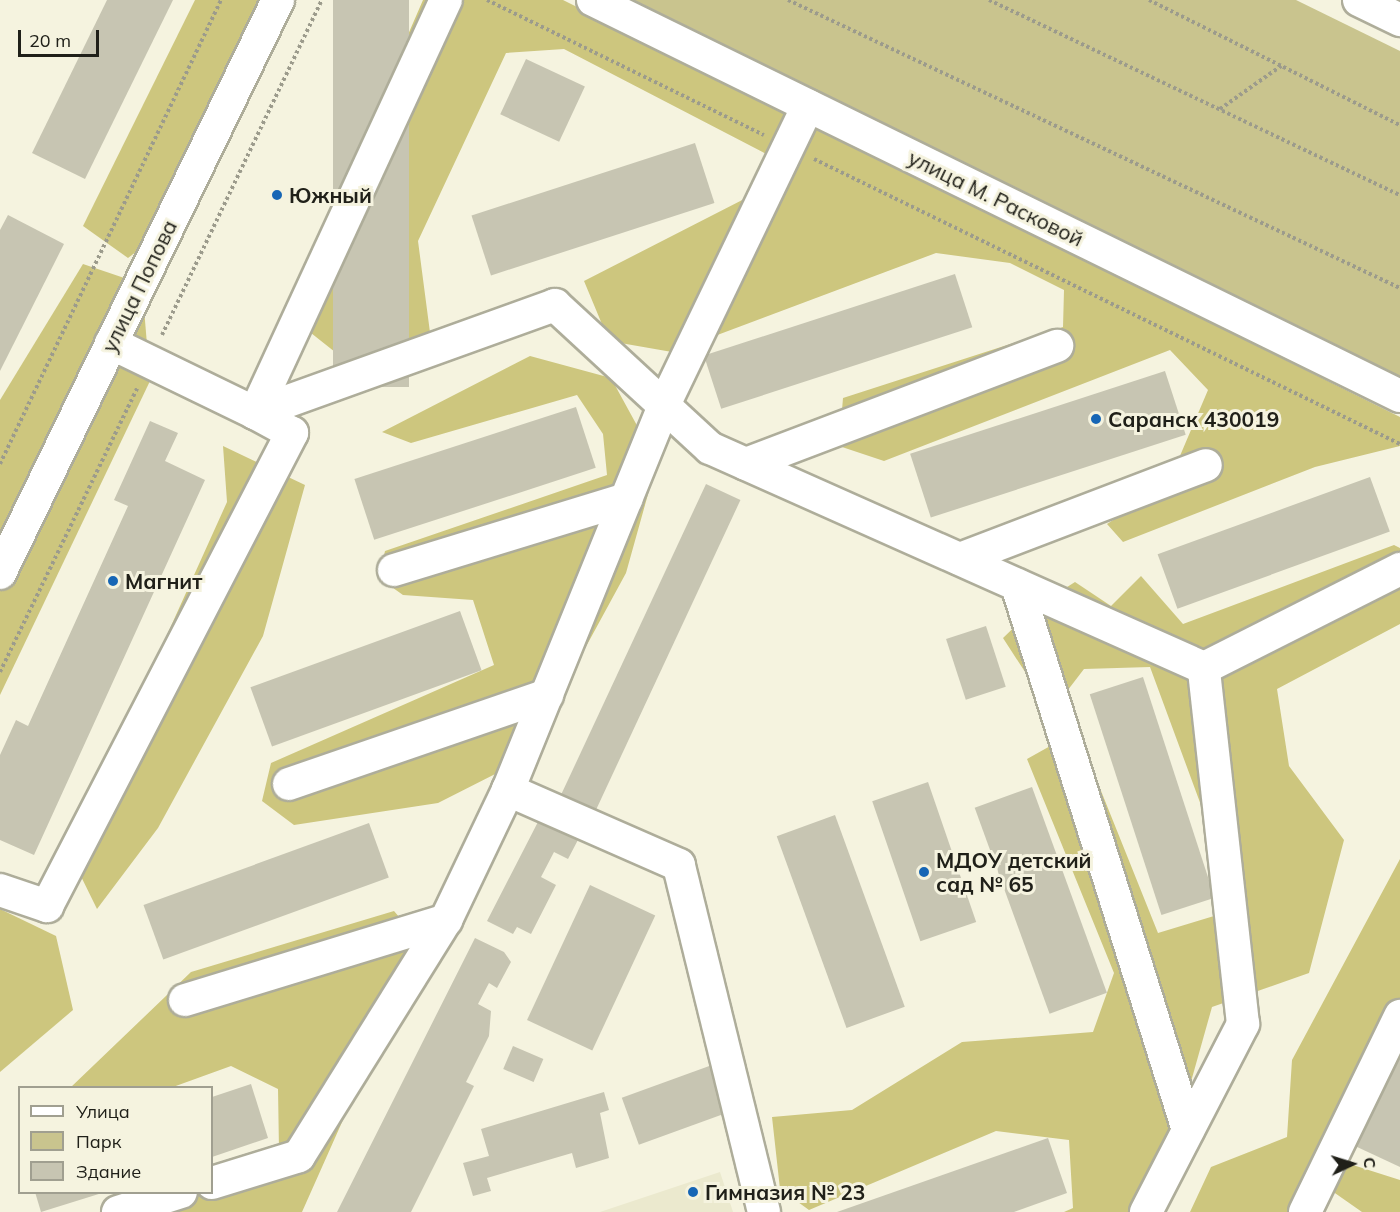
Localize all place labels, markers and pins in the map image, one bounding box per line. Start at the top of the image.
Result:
place label: Южный [289,182,372,208]
marker: Южный [270,188,284,202]
place label: Саранск 430019 [1108,406,1279,432]
marker: Саранск 430019 [1089,412,1103,426]
place label: Магнит [125,568,202,594]
marker: Магнит [106,574,120,588]
place label: МДОУ детский сад № 65 [936,847,1091,897]
marker: МДОУ детский сад № 65 [917,865,931,879]
place label: Гимназия № 23 [705,1179,865,1205]
marker: Гимназия № 23 [686,1185,700,1199]

